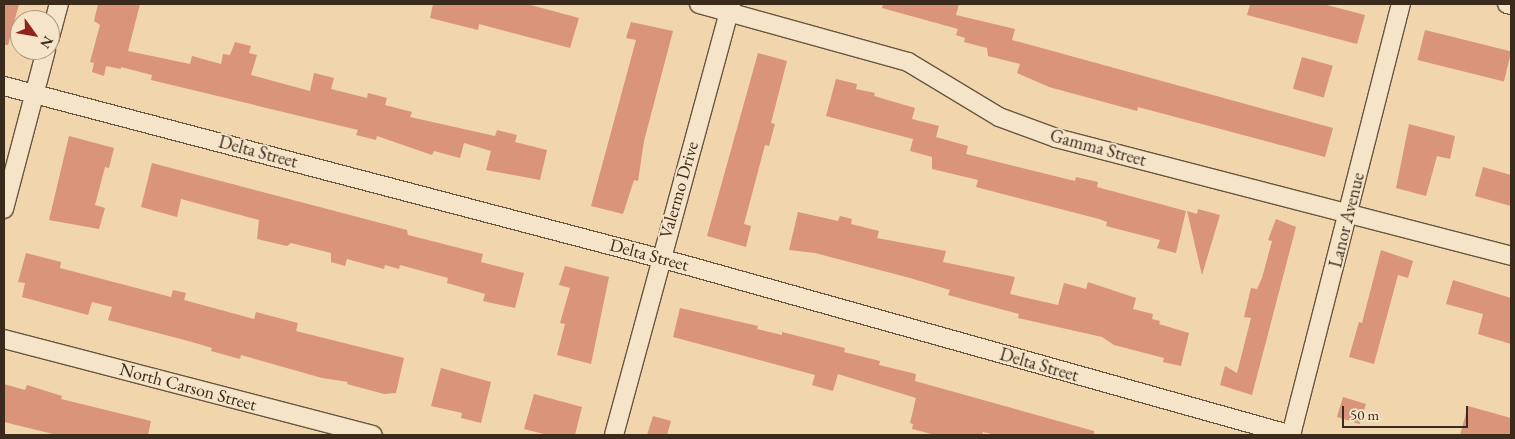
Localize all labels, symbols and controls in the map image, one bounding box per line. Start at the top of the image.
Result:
north arrow [10,10,60,60]
text: N [36,33,58,52]
street label: Gamma Street [1048,125,1148,171]
street label: Delta Street [216,131,300,173]
street label: Valermo Drive [655,139,703,241]
street label: Lanor Avenue [1325,170,1369,270]
street label: Delta Street [607,234,691,276]
street label: Delta Street [997,343,1081,387]
street label: North Carson Street [117,358,259,416]
scale bar [1345,396,1471,428]
text: 50 m [1350,405,1379,424]

